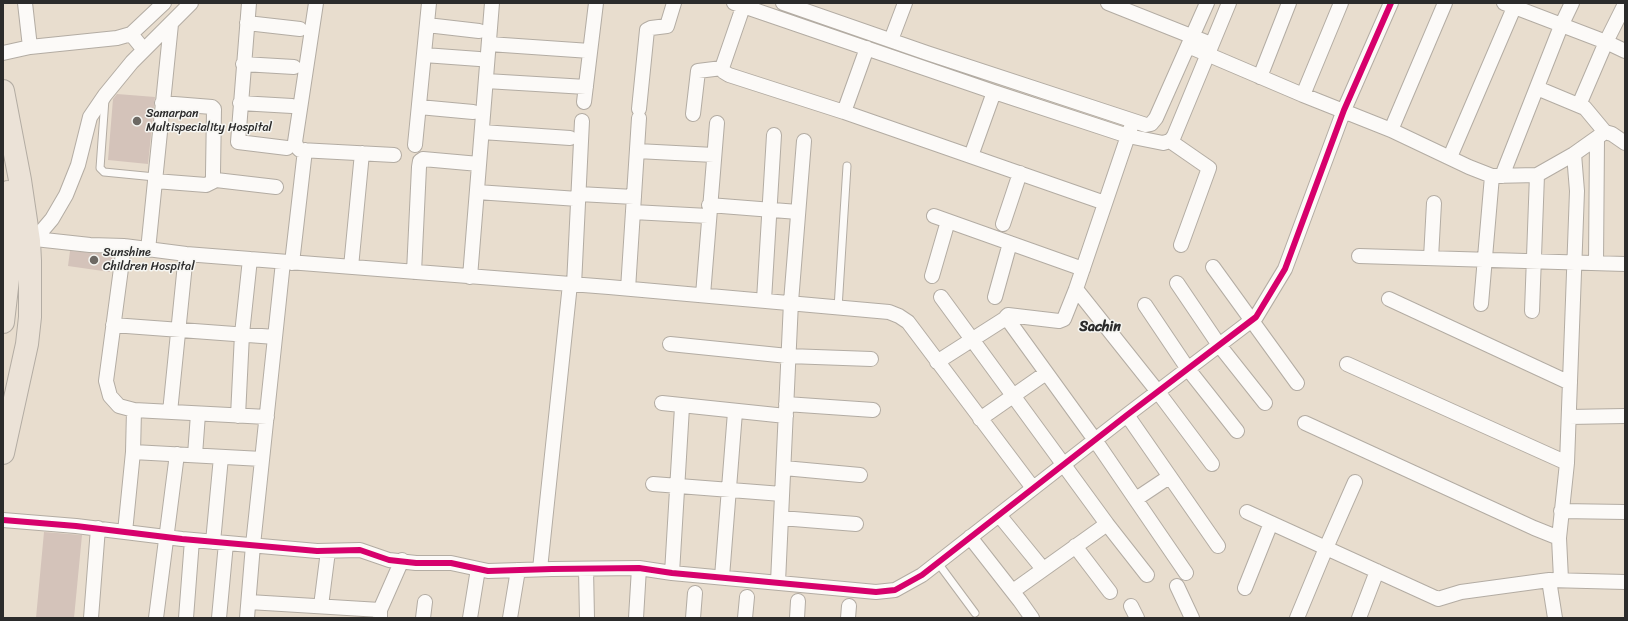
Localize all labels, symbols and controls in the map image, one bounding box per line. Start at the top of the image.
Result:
place label: Samarpan Multispeciality Hospital [146,107,272,135]
marker: Samarpan Multispeciality Hospital [131,115,143,127]
place label: Sunshine Children Hospital [103,246,195,274]
marker: Sunshine Children Hospital [88,254,100,266]
district label: Sachin [1079,319,1121,335]

